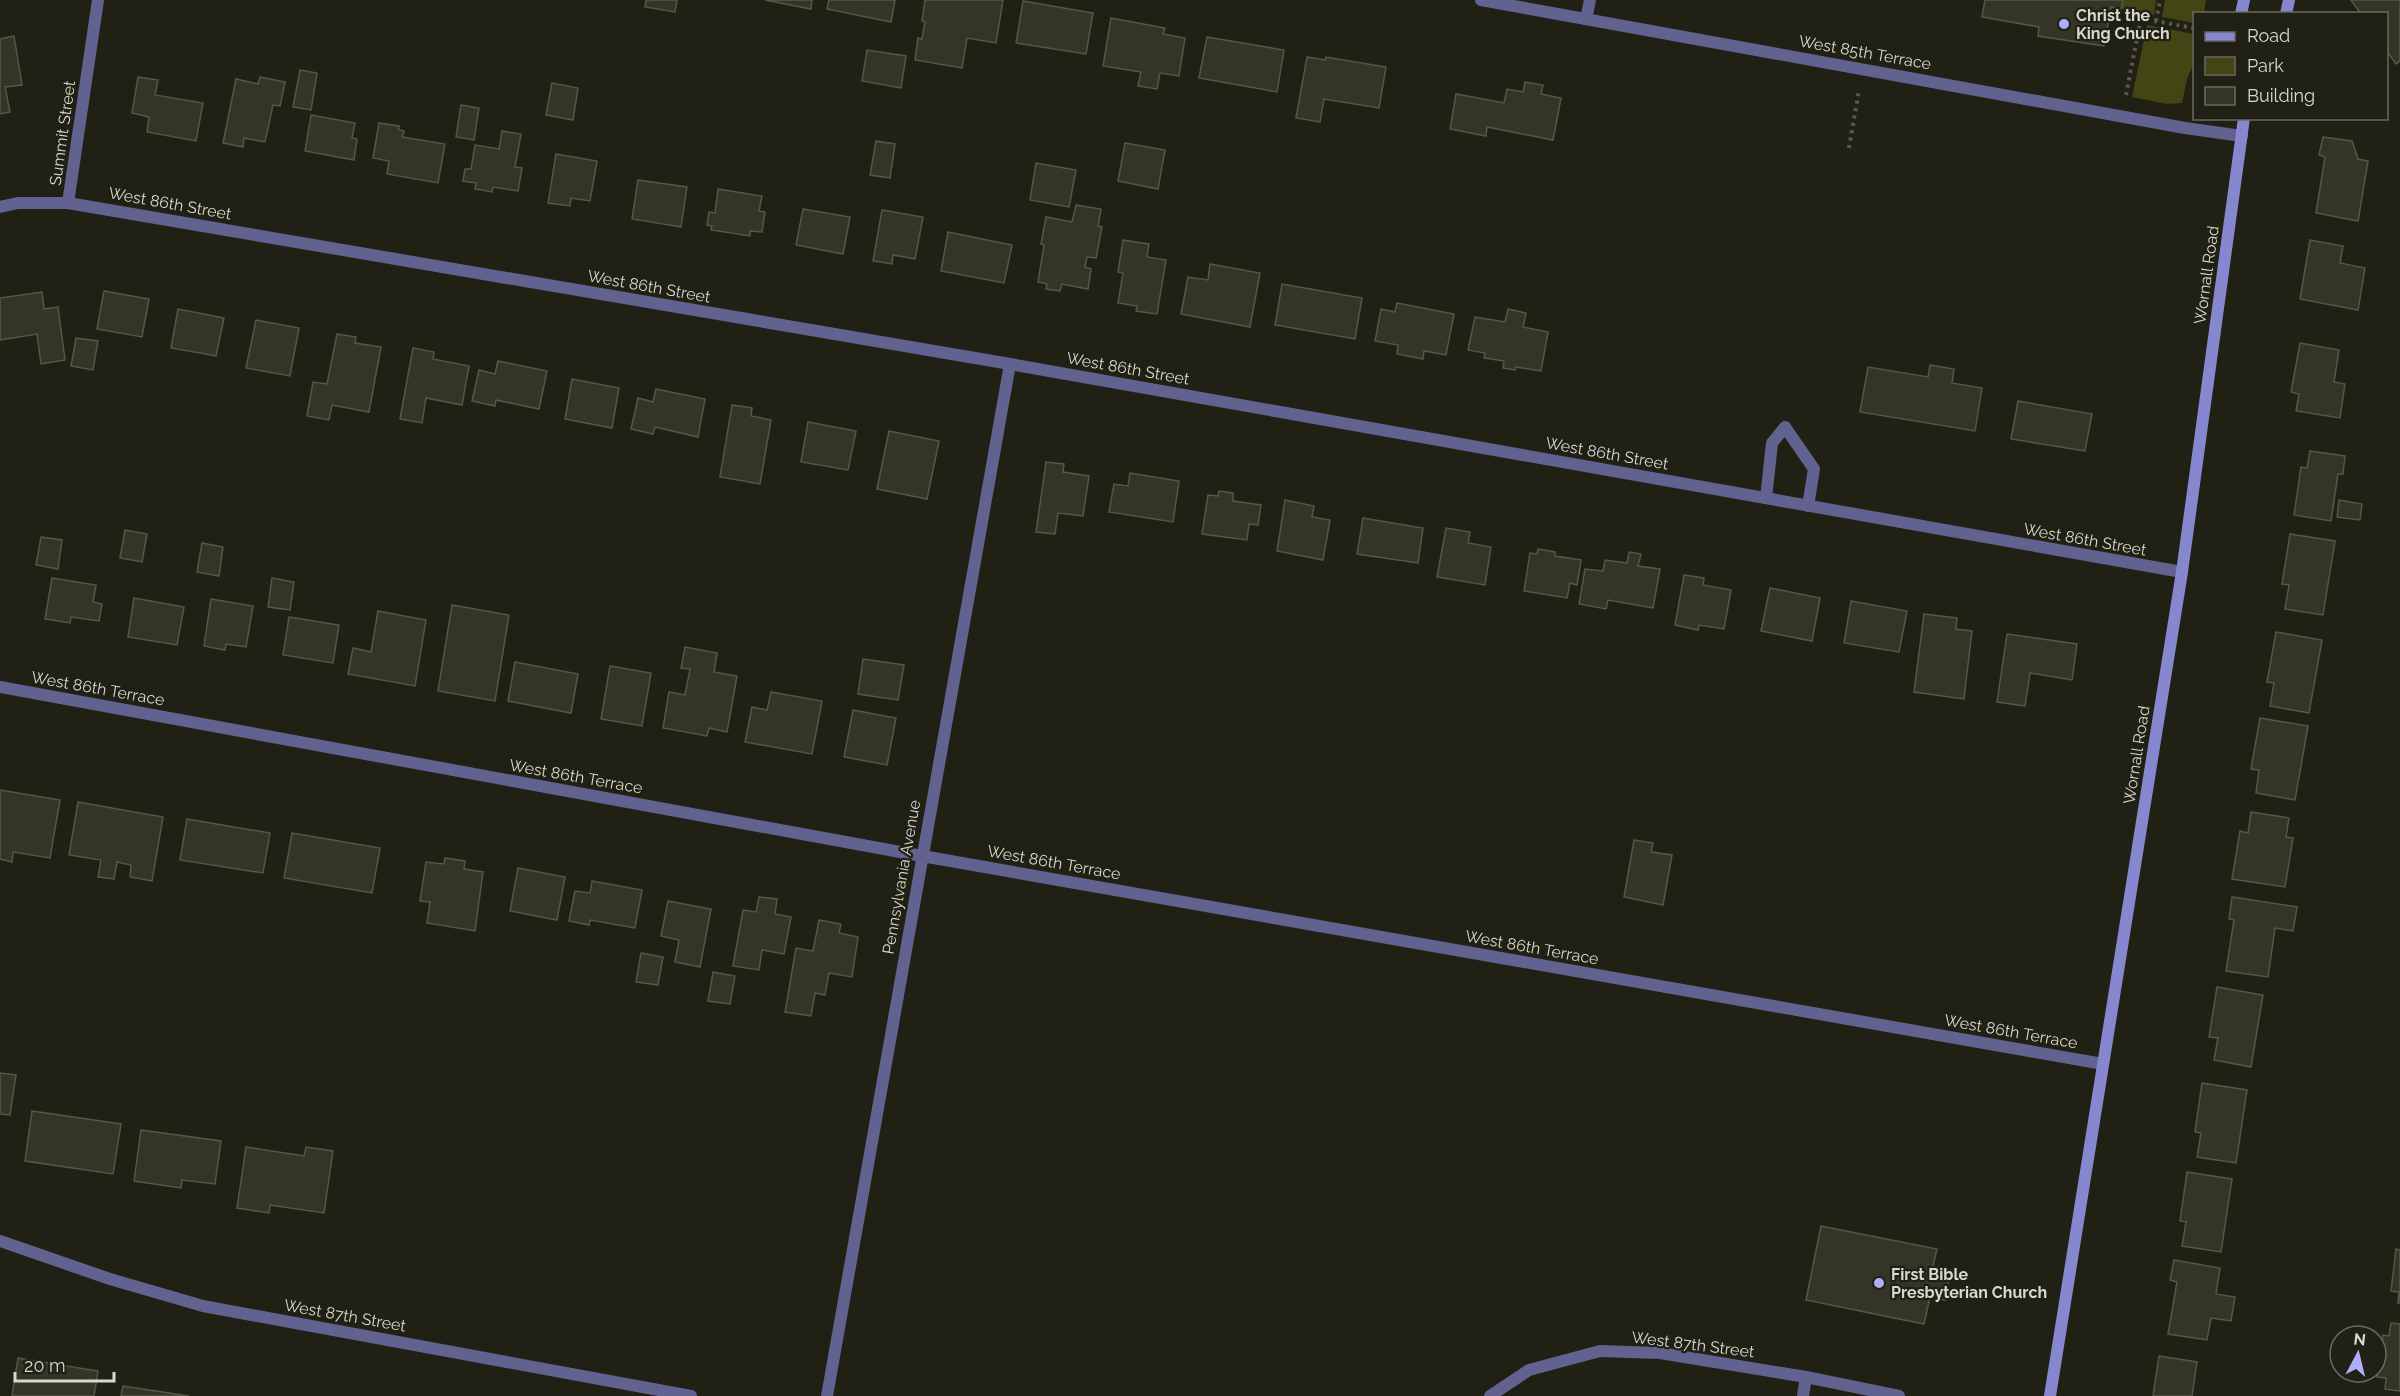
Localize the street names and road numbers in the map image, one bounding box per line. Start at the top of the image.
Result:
street label: West 85th Terrace [1797,31,1933,73]
street label: Summit Street [46,79,79,187]
street label: West 86th Street [107,183,233,224]
street label: Wornall Road [2190,224,2223,326]
street label: West 86th Street [586,266,712,307]
street label: West 86th Street [1065,348,1191,389]
street label: West 86th Street [1544,433,1670,474]
street label: West 86th Street [2022,519,2148,560]
street label: West 86th Terrace [30,667,166,710]
street label: Wornall Road [2119,704,2154,806]
street label: West 86th Terrace [508,755,644,798]
street label: Pennsylvania Avenue [879,798,924,956]
street label: West 86th Terrace [986,841,1122,884]
street label: West 86th Terrace [1464,926,1600,969]
street label: West 86th Terrace [1943,1010,2079,1053]
street label: West 87th Street [282,1295,408,1336]
street label: West 87th Street [1631,1328,1756,1362]

